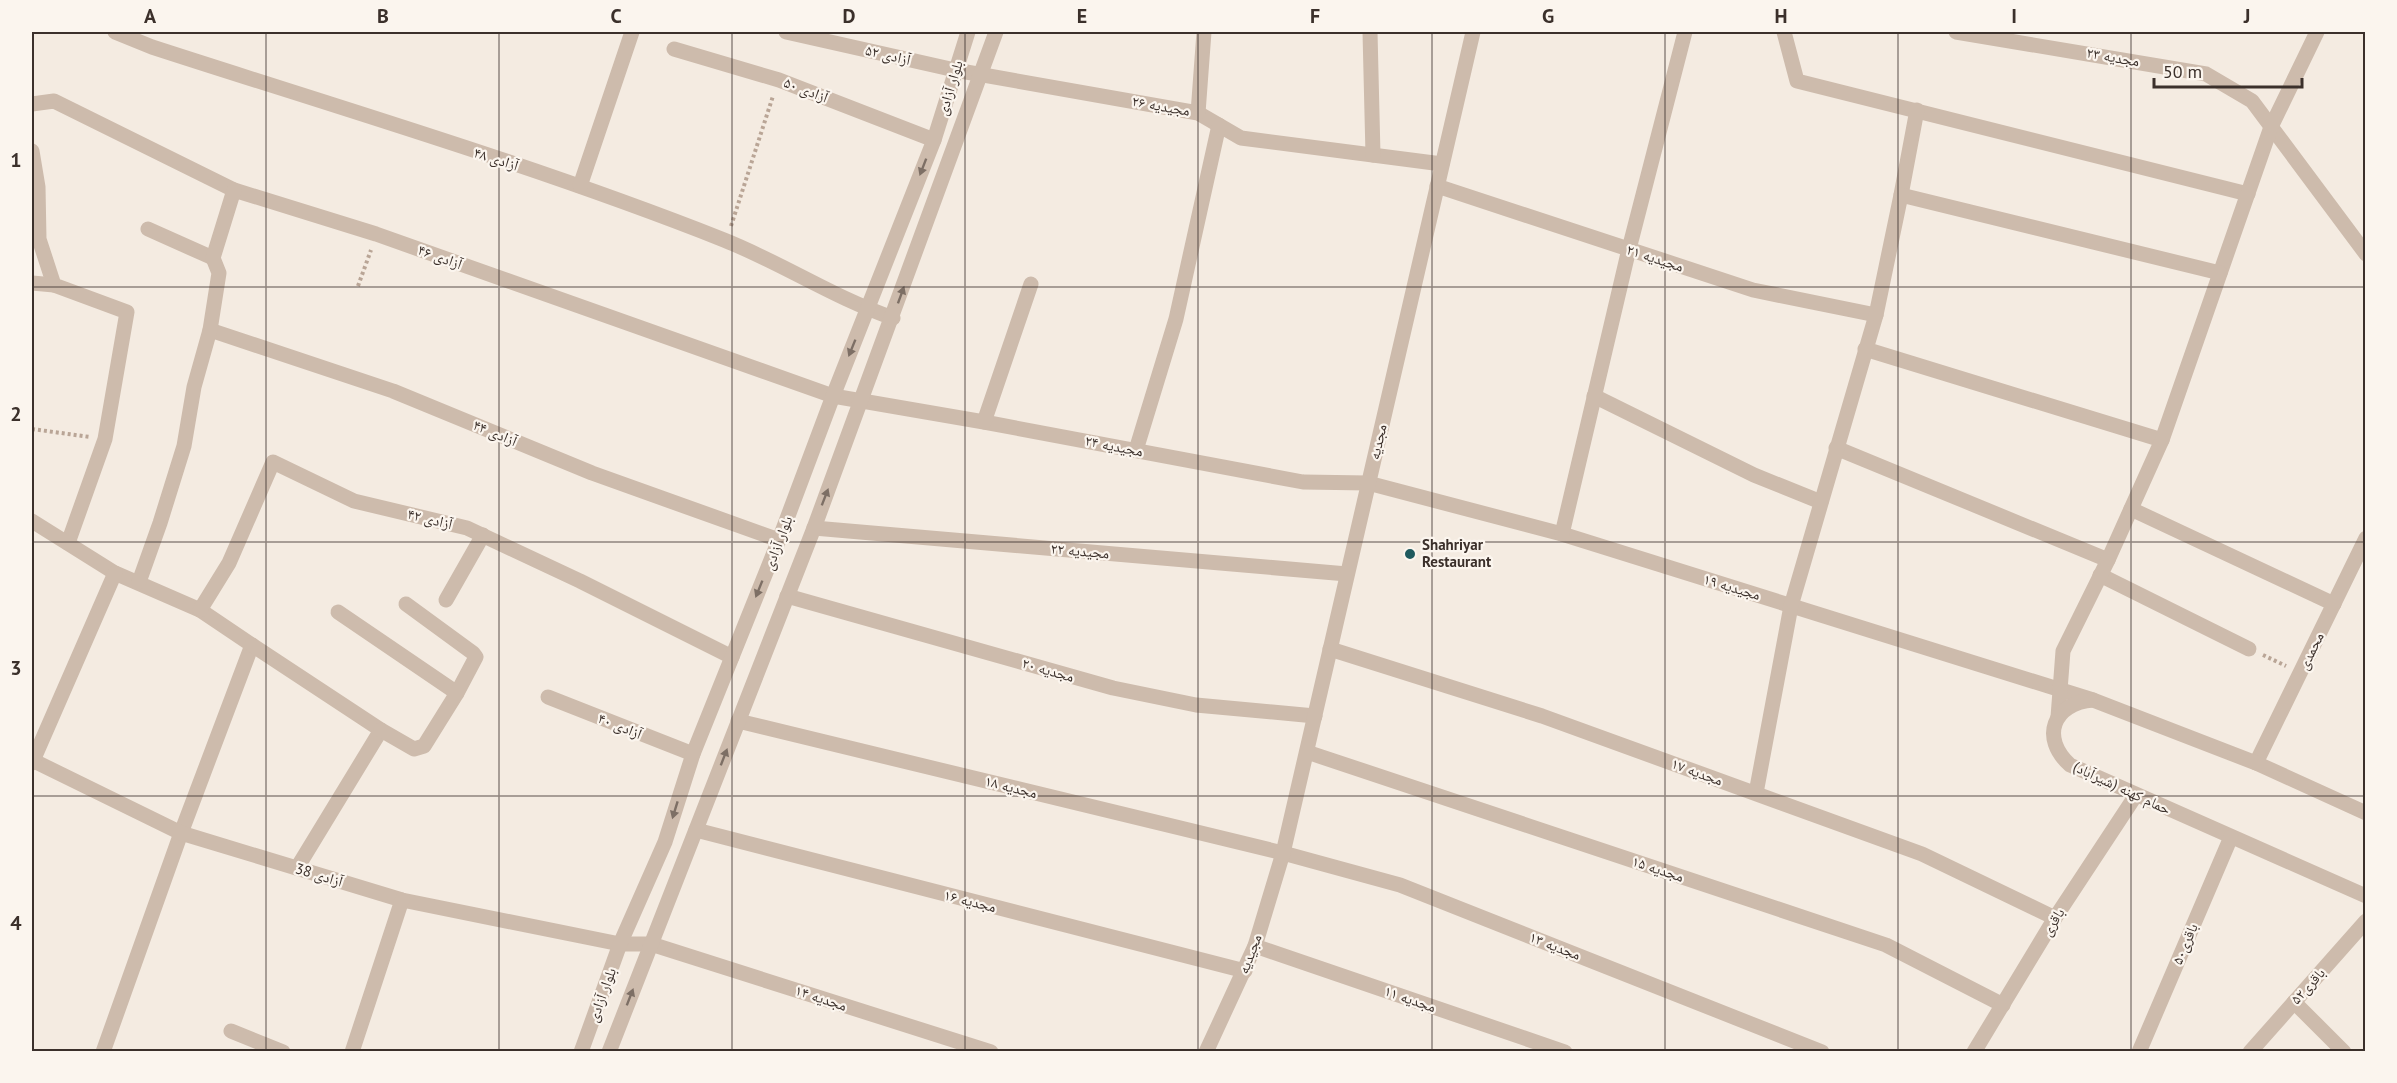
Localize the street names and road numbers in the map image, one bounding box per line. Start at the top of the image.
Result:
street label: آزادی ۵۲ [863,40,914,70]
street label: مجدیه ۲۳ [2085,43,2141,71]
street label: بلوار آزادی [932,58,968,118]
street label: آزادی ۵۰ [781,72,832,108]
street label: مجیدیه ۲۶ [1131,91,1192,120]
street label: آزادی ۴۸ [471,142,522,176]
street label: مجیدیه ۲۱ [1624,239,1686,276]
street label: آزادی ۴۶ [415,240,466,275]
street label: آزادی ۴۴ [470,415,521,452]
street label: مجدیه [1364,422,1391,462]
street label: مجیدیه ۲۴ [1083,431,1145,460]
street label: آزادی ۴۲ [405,504,456,535]
street label: بلوار آزادی [759,513,797,573]
street label: مجیدیه ۲۲ [1050,538,1110,563]
street label: مجیدیه ۱۹ [1701,569,1763,604]
street label: محمدی [2293,629,2329,673]
street label: مجدیه ۲۰ [1020,653,1077,686]
street label: آزادی ۴۰ [595,708,646,744]
street label: مجدیه ۱۷ [1669,753,1726,790]
street label: حمام کهنه (شیرآباد) [2070,757,2174,820]
street label: مجدیه ۱۸ [983,771,1039,802]
street label: مجدیه ۱۵ [1630,851,1687,886]
street label: آزادی 38 [293,858,346,892]
street label: مجدیه ۱۶ [942,885,998,916]
street label: باقری [2037,904,2069,940]
street label: باقری۵۰ [2167,920,2203,968]
street label: مجدیه ۱۳ [1527,927,1584,964]
street label: مجیدیه [1233,931,1266,976]
street label: باقری۵۲ [2286,963,2330,1009]
street label: بلوار آزادی [583,965,621,1025]
street label: مجدیه ۱۴ [793,980,850,1015]
street label: مجدیه ۱۱ [1382,981,1439,1016]

